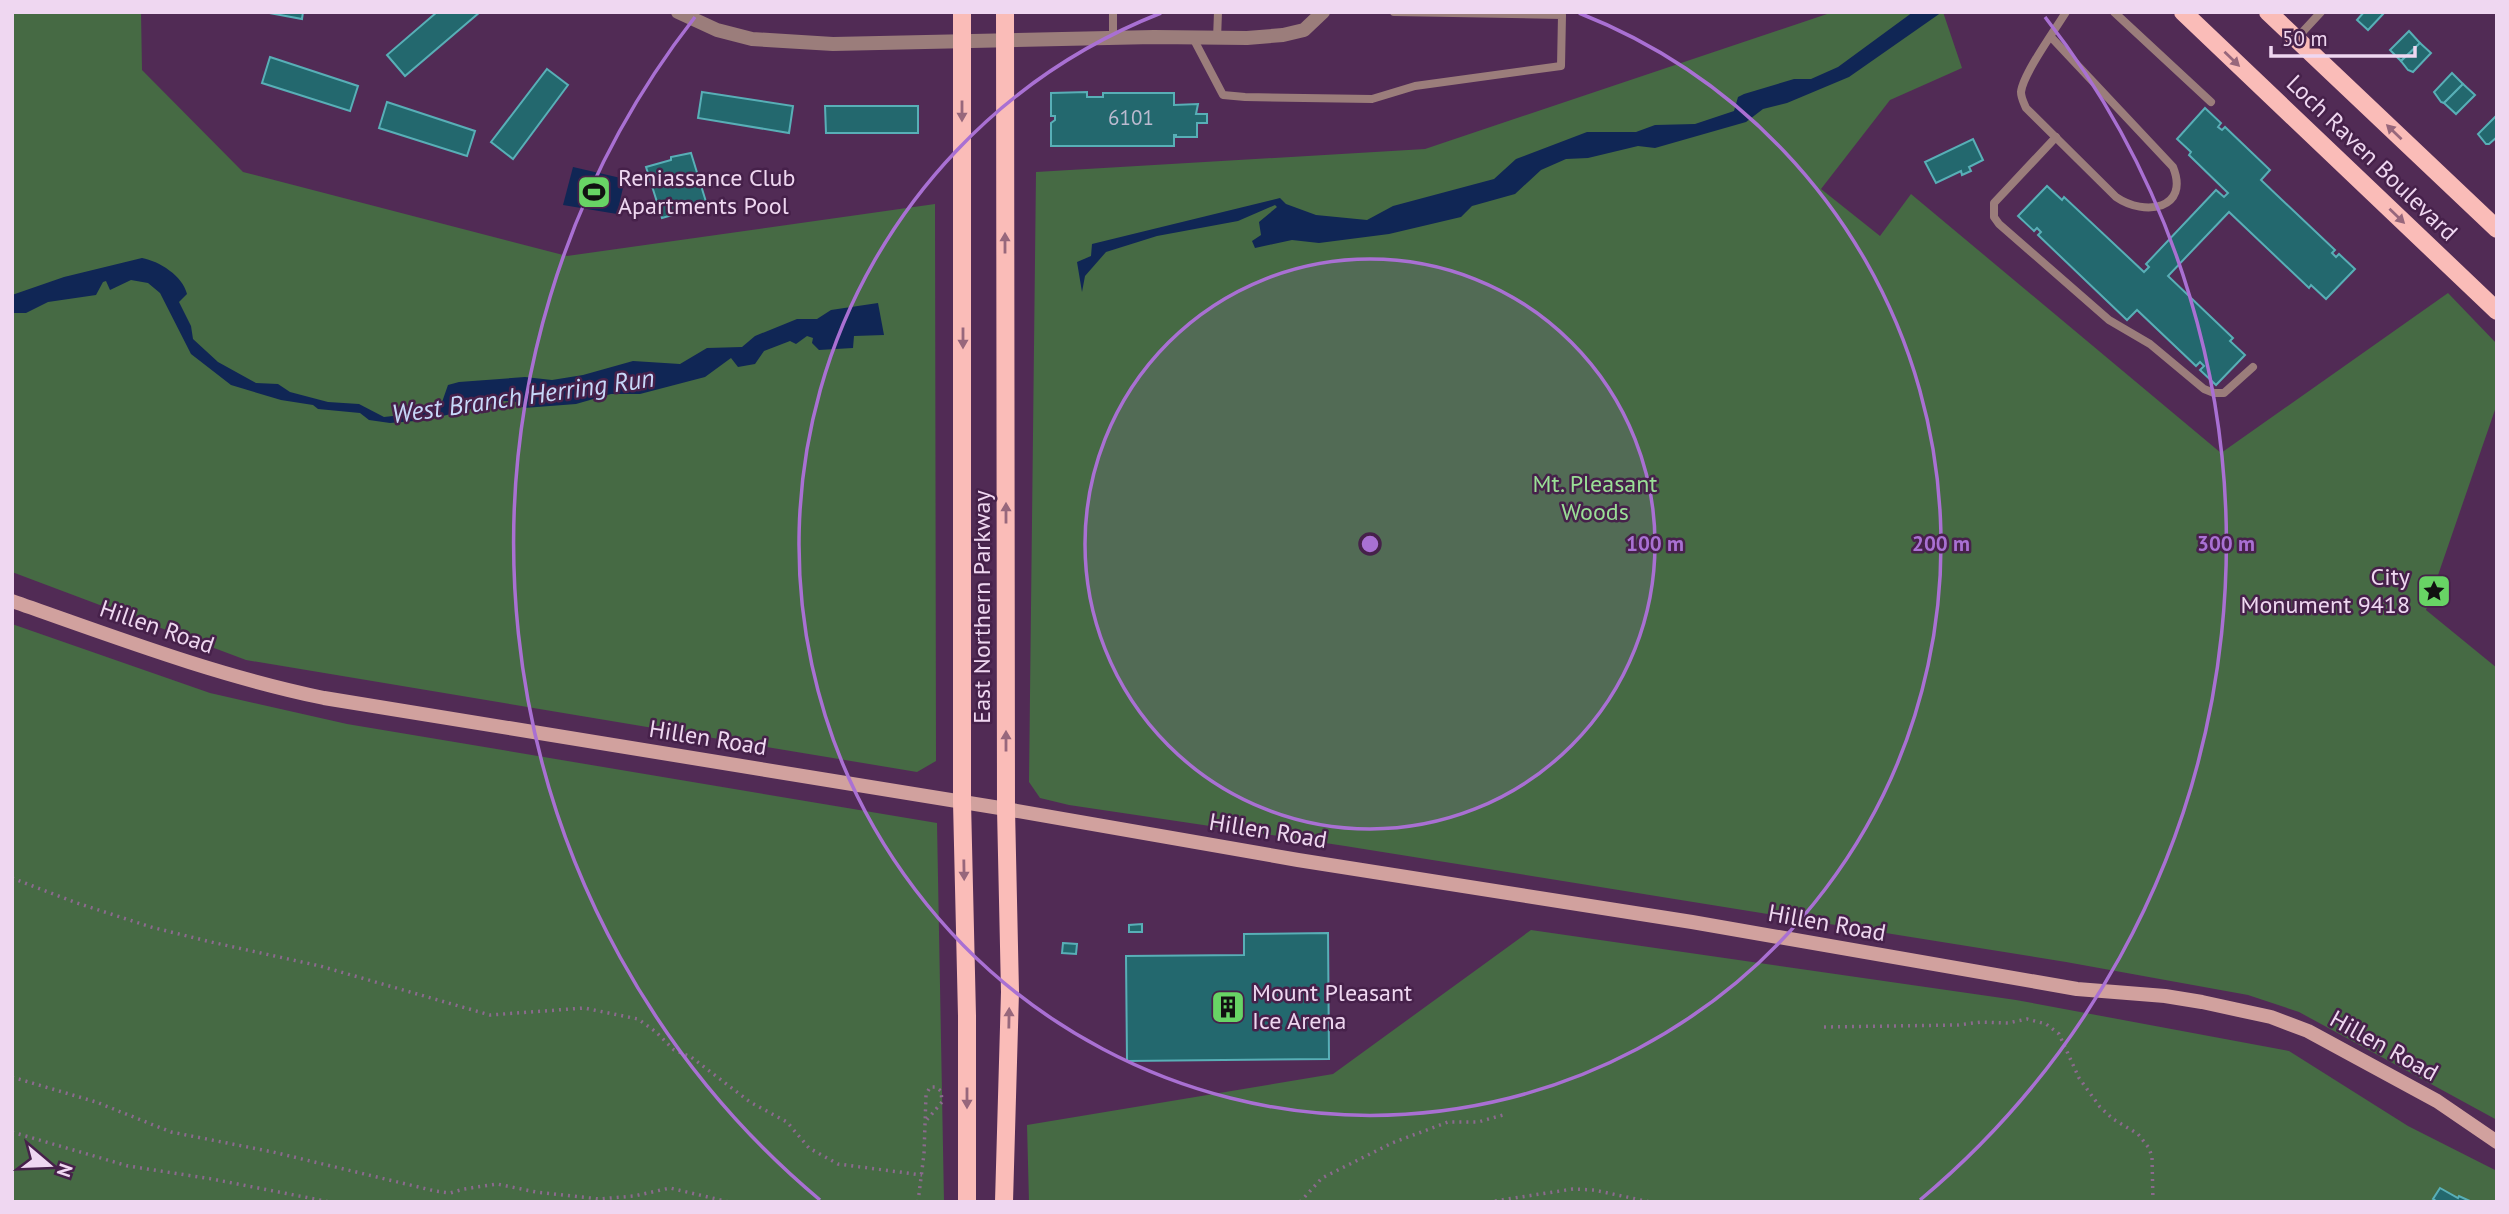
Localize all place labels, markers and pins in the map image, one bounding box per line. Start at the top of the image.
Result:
place label: Reniassance Club Apartments Pool [618,162,796,221]
sports icon: Reniassance Club Apartments Pool [575,173,613,211]
centre of rings [1358,532,1382,556]
place label: City Monument 9418 [2240,561,2410,620]
place icon: City Monument 9418 [2415,572,2453,610]
place label: Mount Pleasant Ice Arena [1252,977,1412,1036]
building icon: Mount Pleasant Ice Arena [1209,988,1247,1026]

